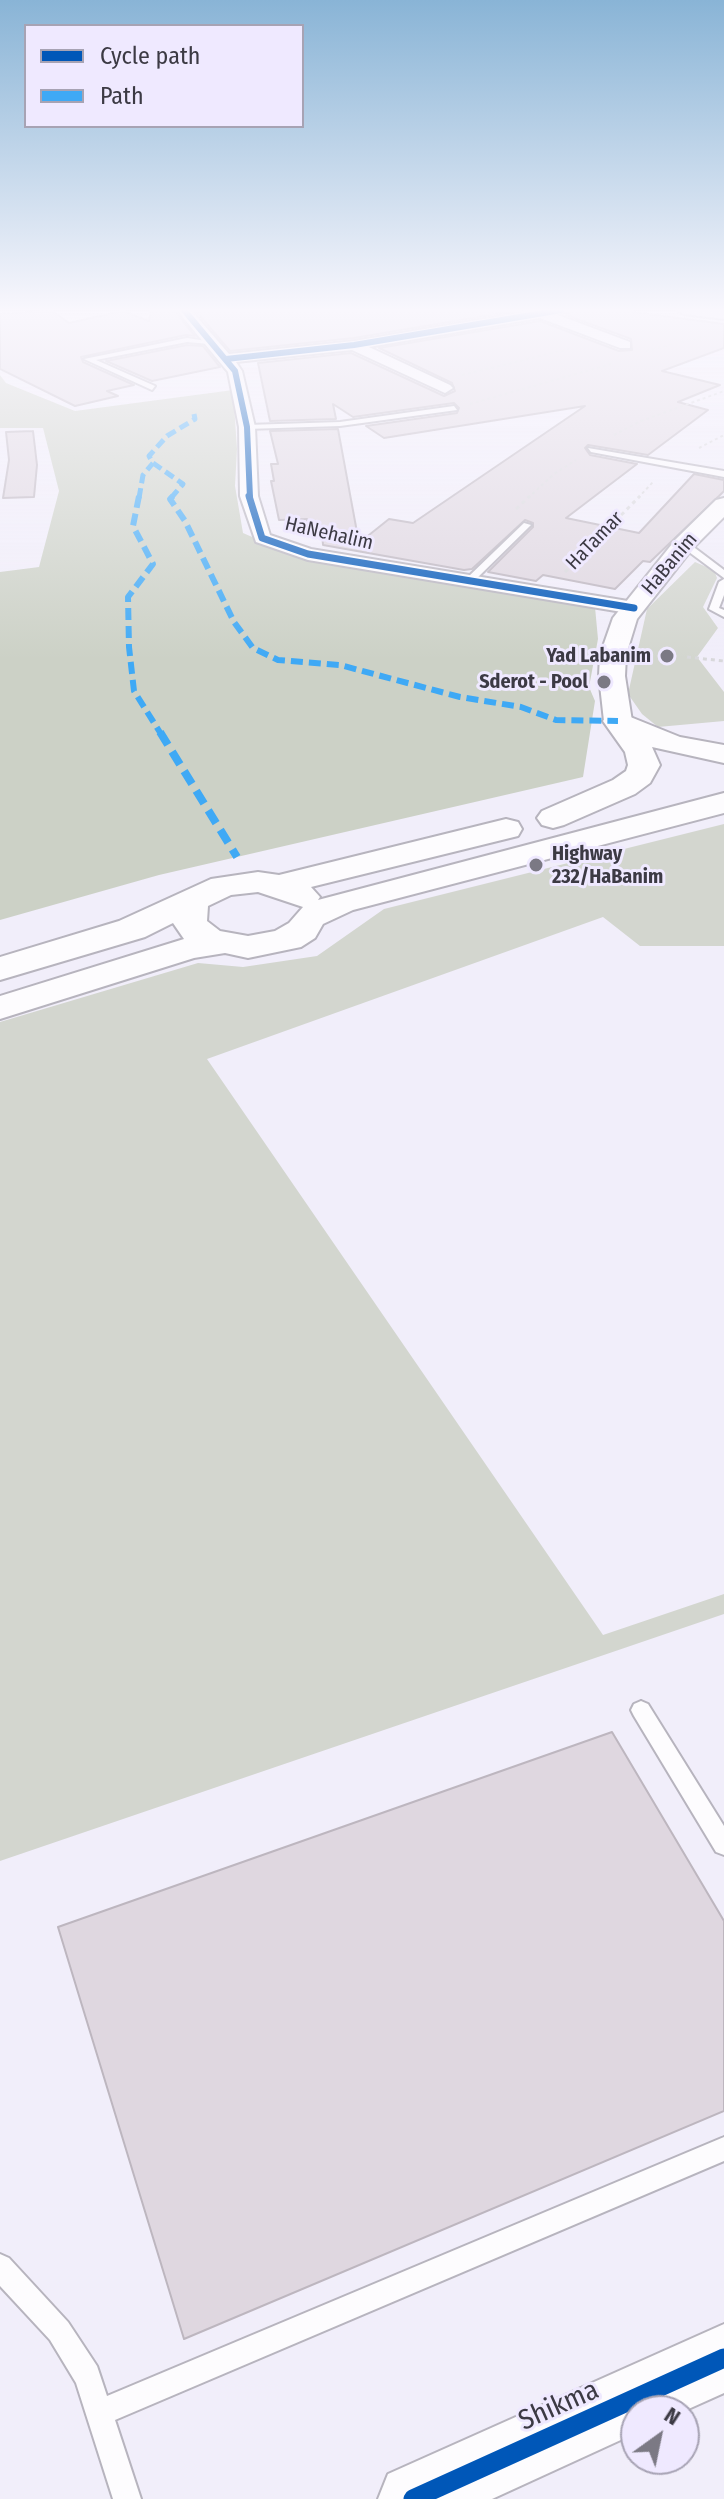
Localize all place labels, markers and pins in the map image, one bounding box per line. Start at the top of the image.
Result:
place label: Yad Labanim [546,644,651,668]
marker: Yad Labanim [658,647,676,665]
place label: Sderot - Pool [479,670,588,694]
marker: Sderot - Pool [595,673,613,691]
place label: Highway 232/HaBanim [552,842,663,889]
marker: Highway 232/HaBanim [527,856,545,874]

